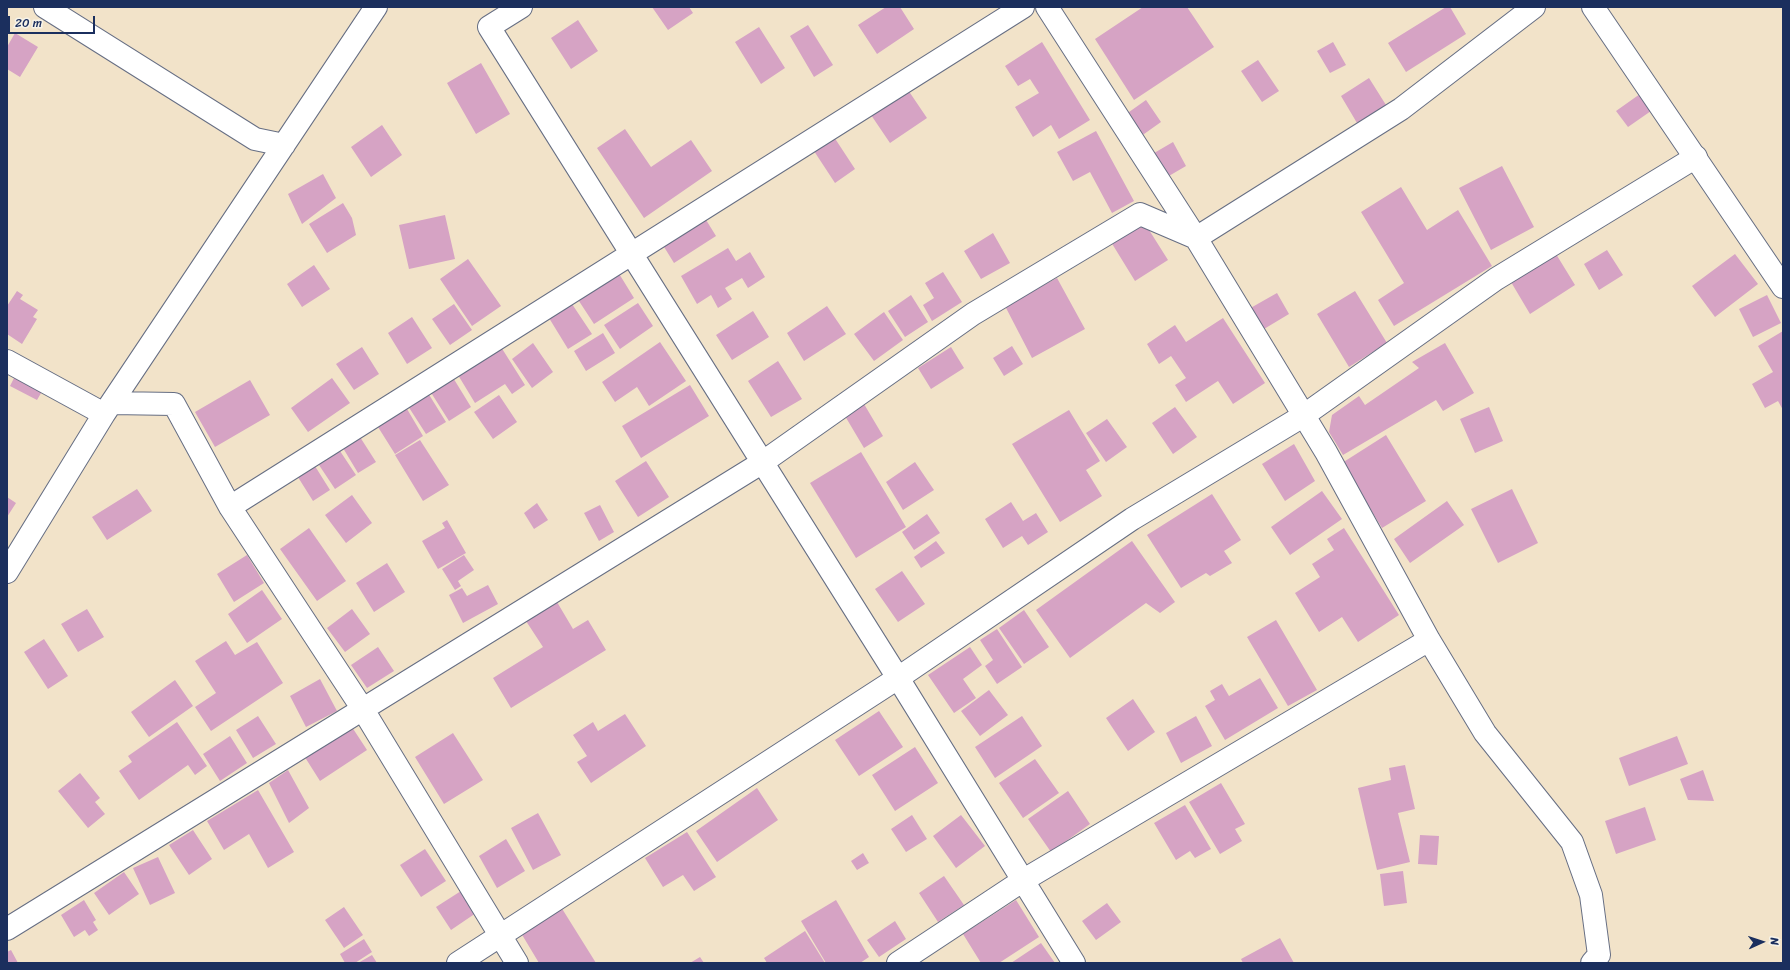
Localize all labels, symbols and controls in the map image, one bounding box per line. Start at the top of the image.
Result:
scale bar [10,8,97,34]
text: 20 m [15,12,42,34]
north arrow [1742,922,1782,962]
text: N [1765,937,1784,946]

